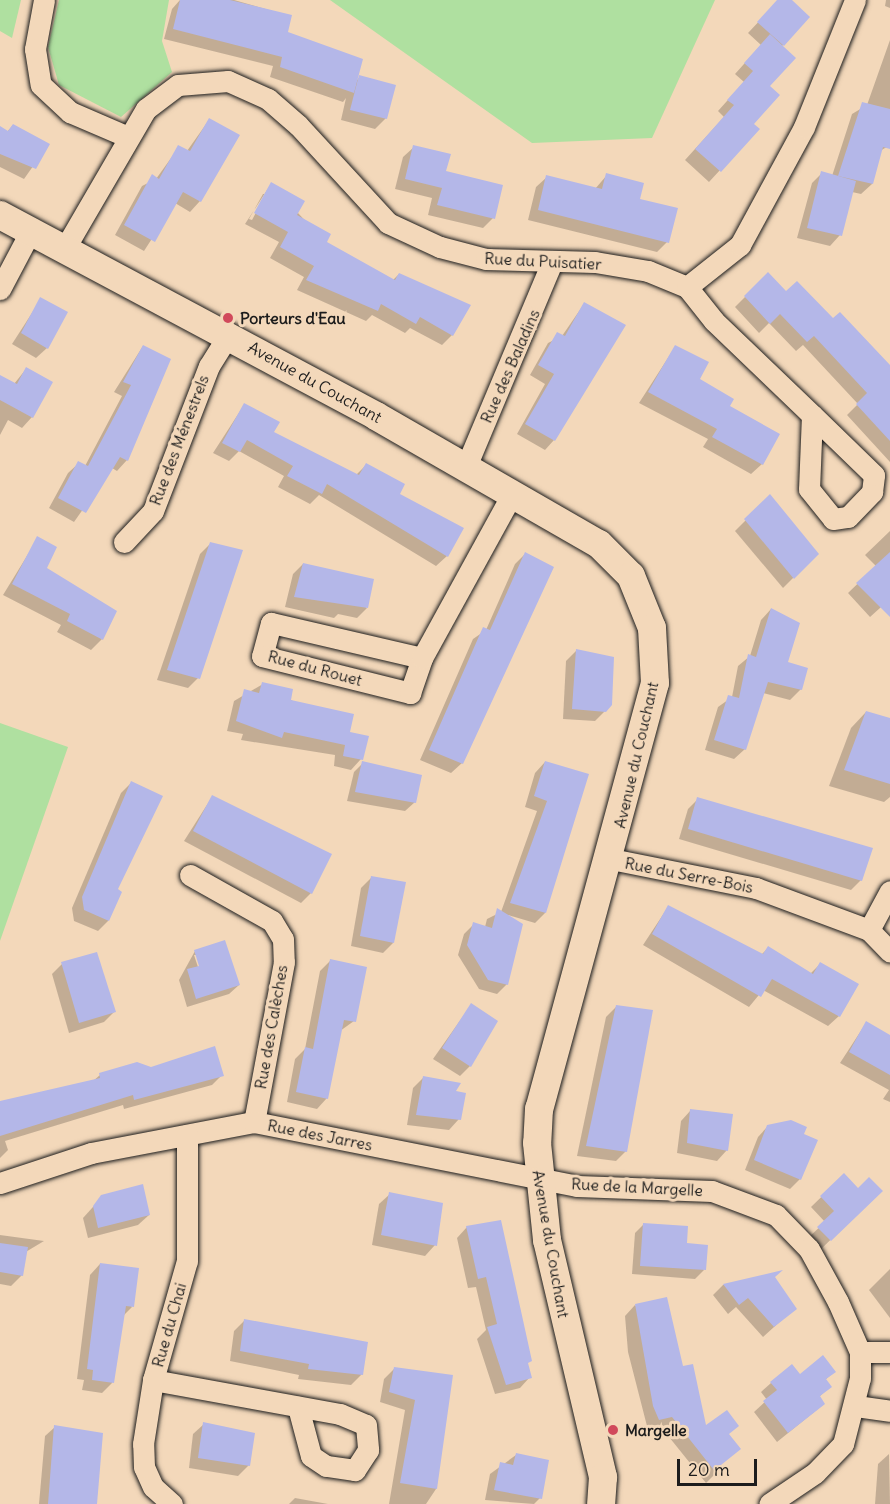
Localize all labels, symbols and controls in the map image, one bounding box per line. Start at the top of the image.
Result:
street label: Rue du Puisatier [484,248,602,274]
street label: Rue des Baladins [476,306,544,426]
place label: Porteurs d'Eau [240,308,346,328]
marker: Porteurs d'Eau [221,311,235,325]
street label: Avenue du Couchant [245,337,385,427]
street label: Rue des Ménestrels [145,372,213,508]
street label: Rue du Rouet [266,646,364,690]
street label: Avenue du Couchant [610,680,662,830]
street label: Rue du Serre-Bois [623,853,755,897]
street label: Rue des Calèches [251,963,291,1091]
street label: Rue des Jarres [266,1115,374,1155]
street label: Avenue du Couchant [529,1169,573,1319]
street label: Rue de la Margelle [571,1174,703,1200]
street label: Rue du Chai [148,1281,190,1369]
place label: Margelle [625,1420,687,1440]
marker: Margelle [606,1423,620,1437]
scale bar [680,1447,760,1485]
text: 20 m [688,1458,730,1481]

